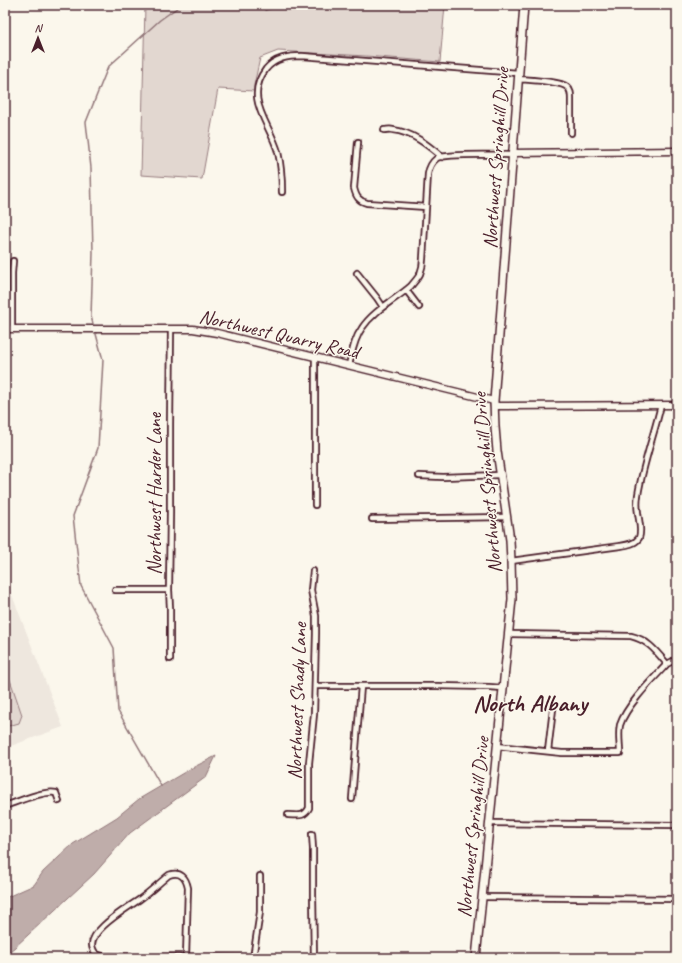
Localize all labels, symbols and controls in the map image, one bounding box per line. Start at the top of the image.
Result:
north arrow [18,18,58,58]
text: N [35,21,44,35]
street label: Northwest Springhill Drive [477,65,515,249]
street label: Northwest Quarry Road [197,303,364,365]
street label: Northwest Springhill Drive [467,390,507,574]
street label: Northwest Harder Lane [142,411,167,575]
street label: Northwest Shady Lane [282,621,312,780]
district label: North Albany [473,688,590,718]
street label: Northwest Springhill Drive [451,734,495,919]

